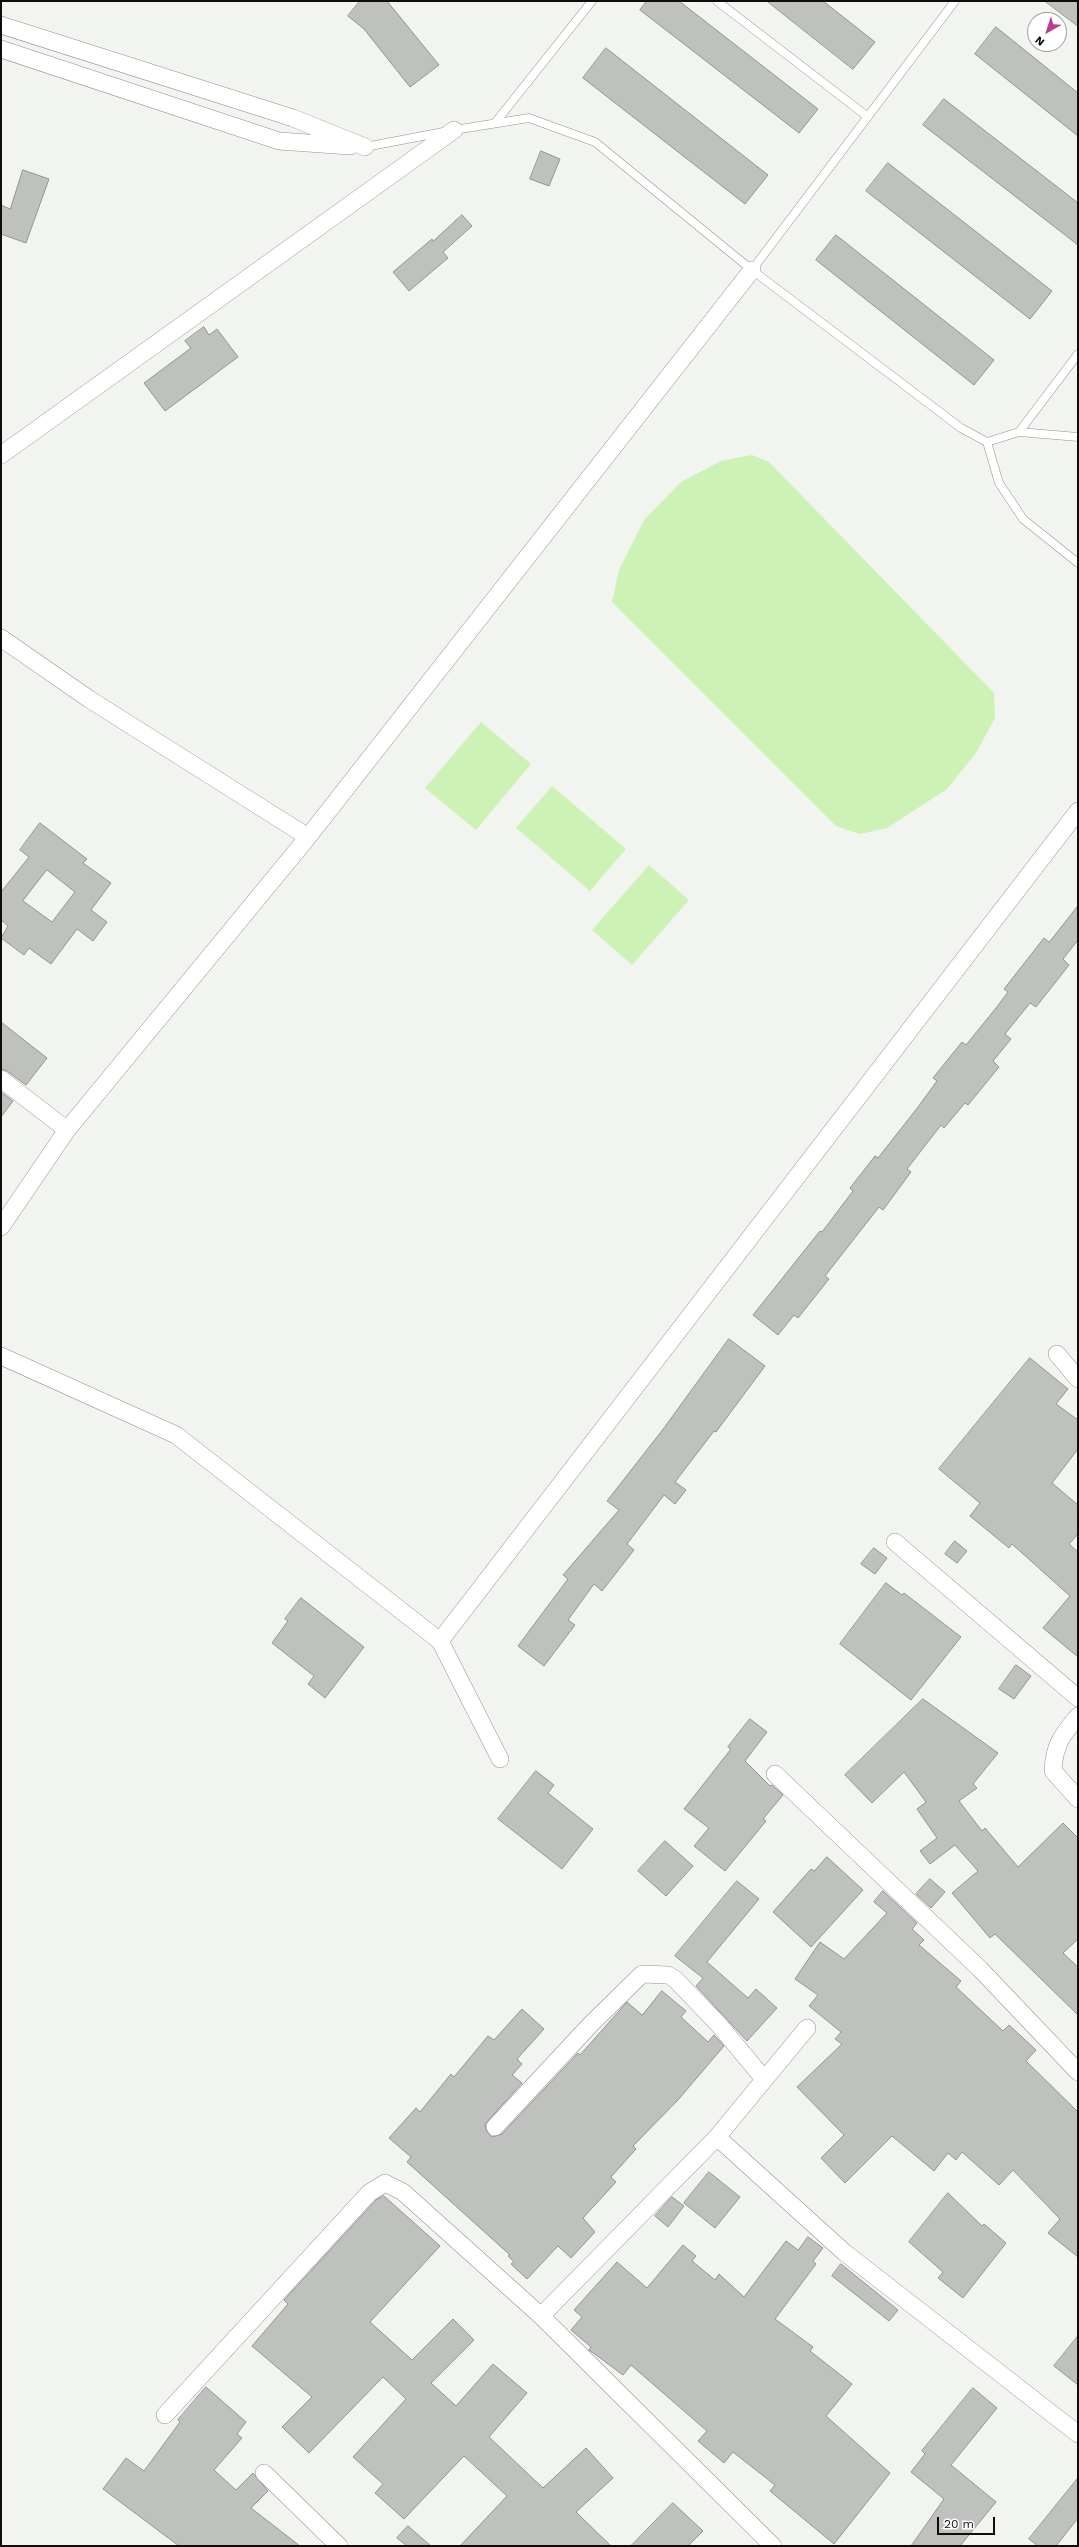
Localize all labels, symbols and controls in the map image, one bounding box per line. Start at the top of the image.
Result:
north arrow [1027,12,1067,52]
text: N [1033,33,1047,49]
scale bar [939,2509,997,2535]
text: 20 m [944,2517,974,2531]

